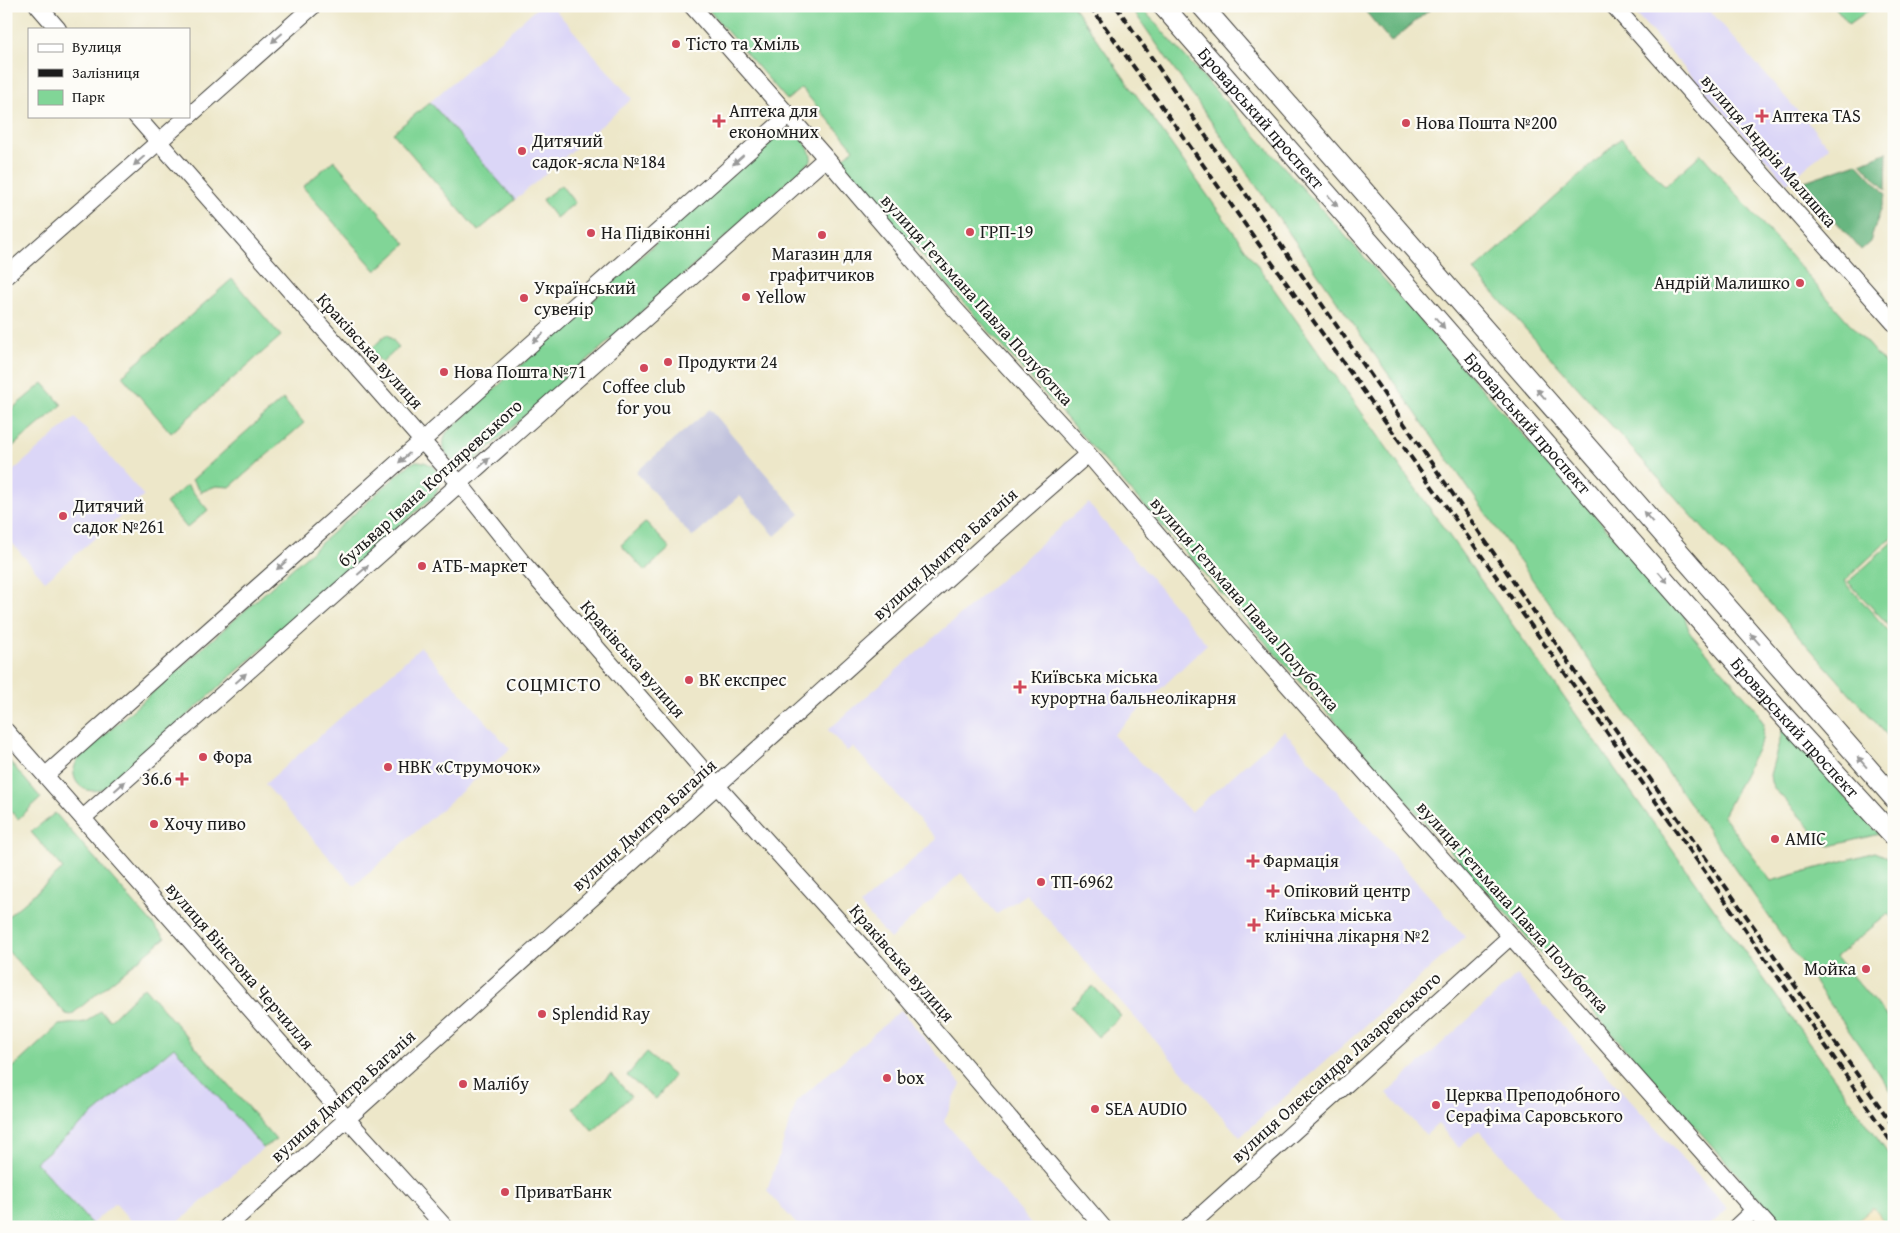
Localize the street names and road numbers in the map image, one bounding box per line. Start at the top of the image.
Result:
street label: Броварський проспект [1192,41,1331,195]
street label: вулиця Андрія Малишка [1695,68,1844,234]
street label: вулиця Гетьмана Павла Полуботка [875,188,1080,412]
street label: Краківська вулиця [311,286,430,415]
street label: Броварський проспект [1458,346,1598,500]
street label: бульвар Івана Котляревського [331,392,528,573]
street label: вулиця Дмитра Багалія [866,481,1023,626]
street label: вулиця Гетьмана Павла Полуботка [1144,490,1347,717]
street label: Краківська вулиця [574,594,692,724]
street label: Броварський проспект [1724,651,1866,804]
street label: вулиця Дмитра Багалія [565,752,722,897]
street label: вулиця Гетьмана Павла Полуботка [1411,795,1616,1019]
street label: вулиця Вінстона Черчилля [160,876,321,1056]
street label: Краківська вулиця [843,898,961,1028]
street label: вулиця Олександра Лазаревського [1225,965,1447,1169]
street label: вулиця Дмитра Багалія [264,1023,421,1168]

